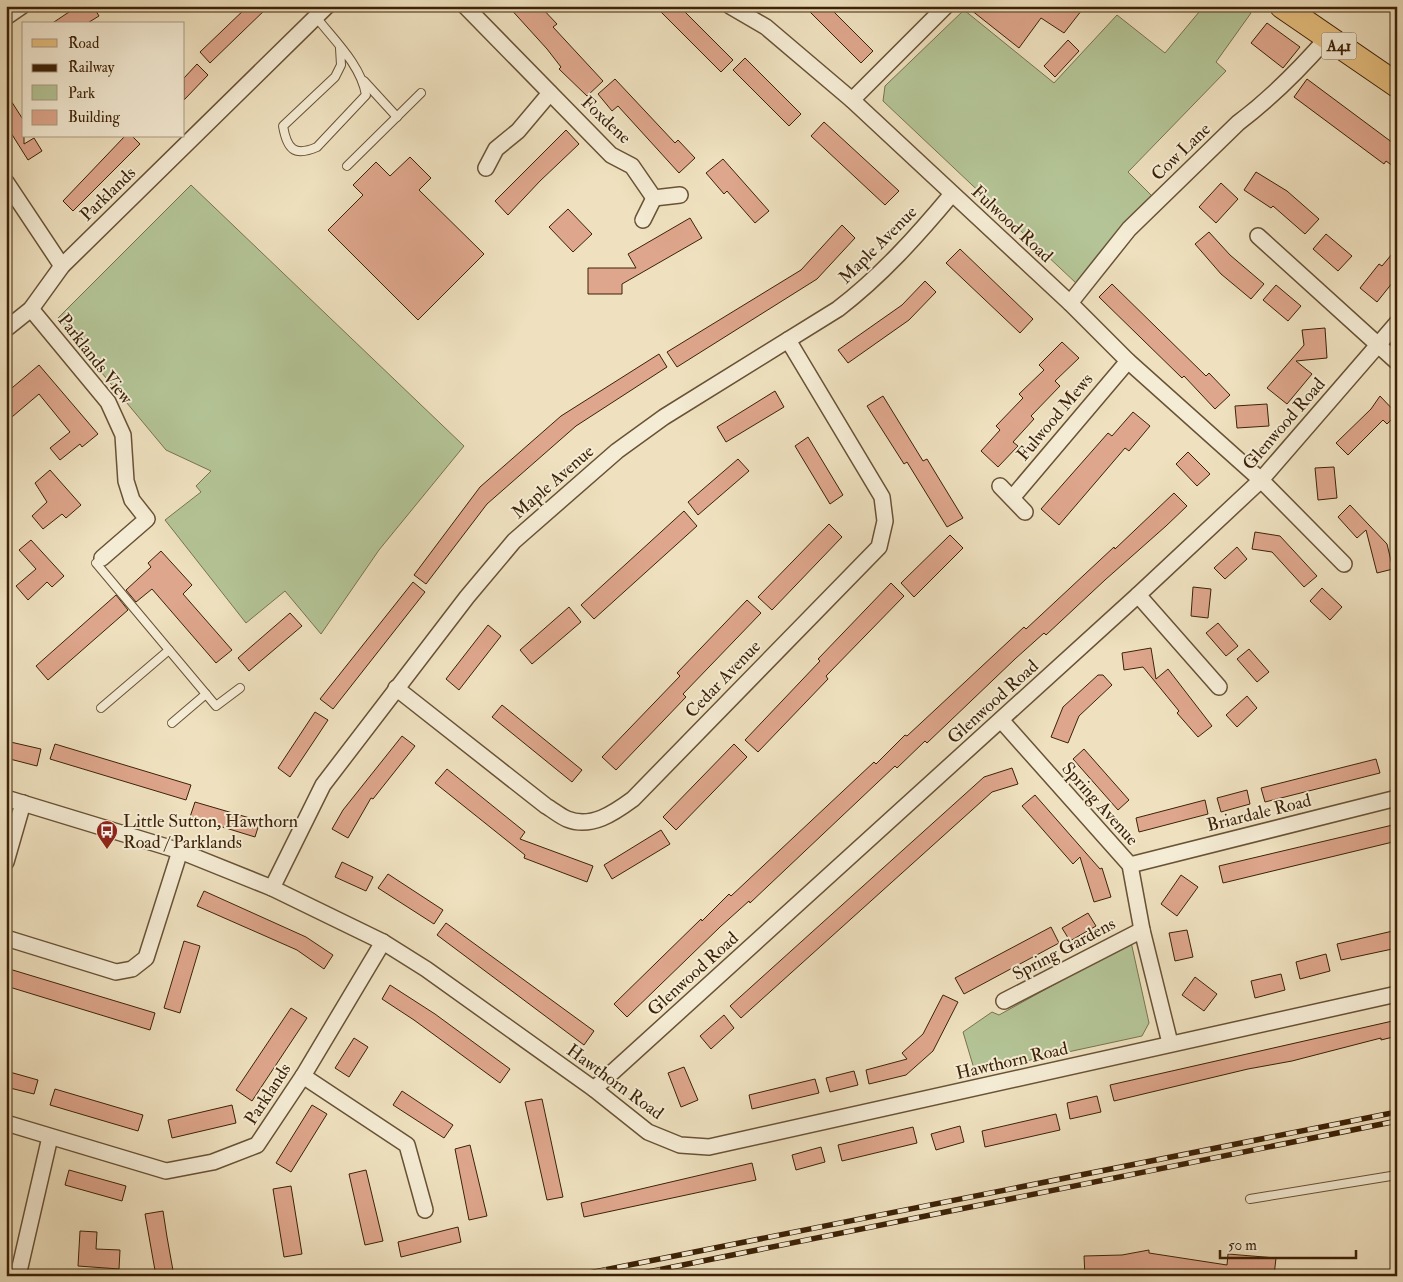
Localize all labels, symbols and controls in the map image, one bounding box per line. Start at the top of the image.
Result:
legend [22,22,185,138]
road number: A41 [1322,32,1356,59]
text: Road [68,34,100,53]
text: Railway [68,58,115,77]
text: Park [68,84,95,103]
street label: Foxdene [576,91,636,149]
text: Building [68,108,120,127]
street label: Cow Lane [1146,118,1216,186]
street label: Parklands [75,162,141,226]
street label: Fulwood Road [966,180,1058,268]
street label: Maple Avenue [834,201,922,289]
street label: Parklands View [52,309,138,410]
street label: Fulwood Mews [1012,368,1098,466]
street label: Glenwood Road [1238,373,1330,475]
street label: Maple Avenue [507,440,599,524]
street label: Cedar Avenue [680,635,766,723]
street label: Glenwood Road [943,655,1043,749]
street label: Spring Avenue [1056,757,1144,851]
street label: Briardale Road [1204,789,1314,837]
place label: Little Sutton, Hawthorn Road / Parklands [123,810,298,854]
bus stop icon: Little Sutton, Hawthorn Road / Parklands [95,819,119,850]
street label: Spring Gardens [1009,912,1119,986]
street label: Glenwood Road [643,927,743,1021]
street label: Hawthorn Road [954,1037,1070,1085]
street label: Hawthorn Road [562,1039,668,1125]
street label: Parklands [240,1059,296,1129]
scale bar [1220,1227,1357,1259]
text: 50 m [1228,1236,1257,1255]

